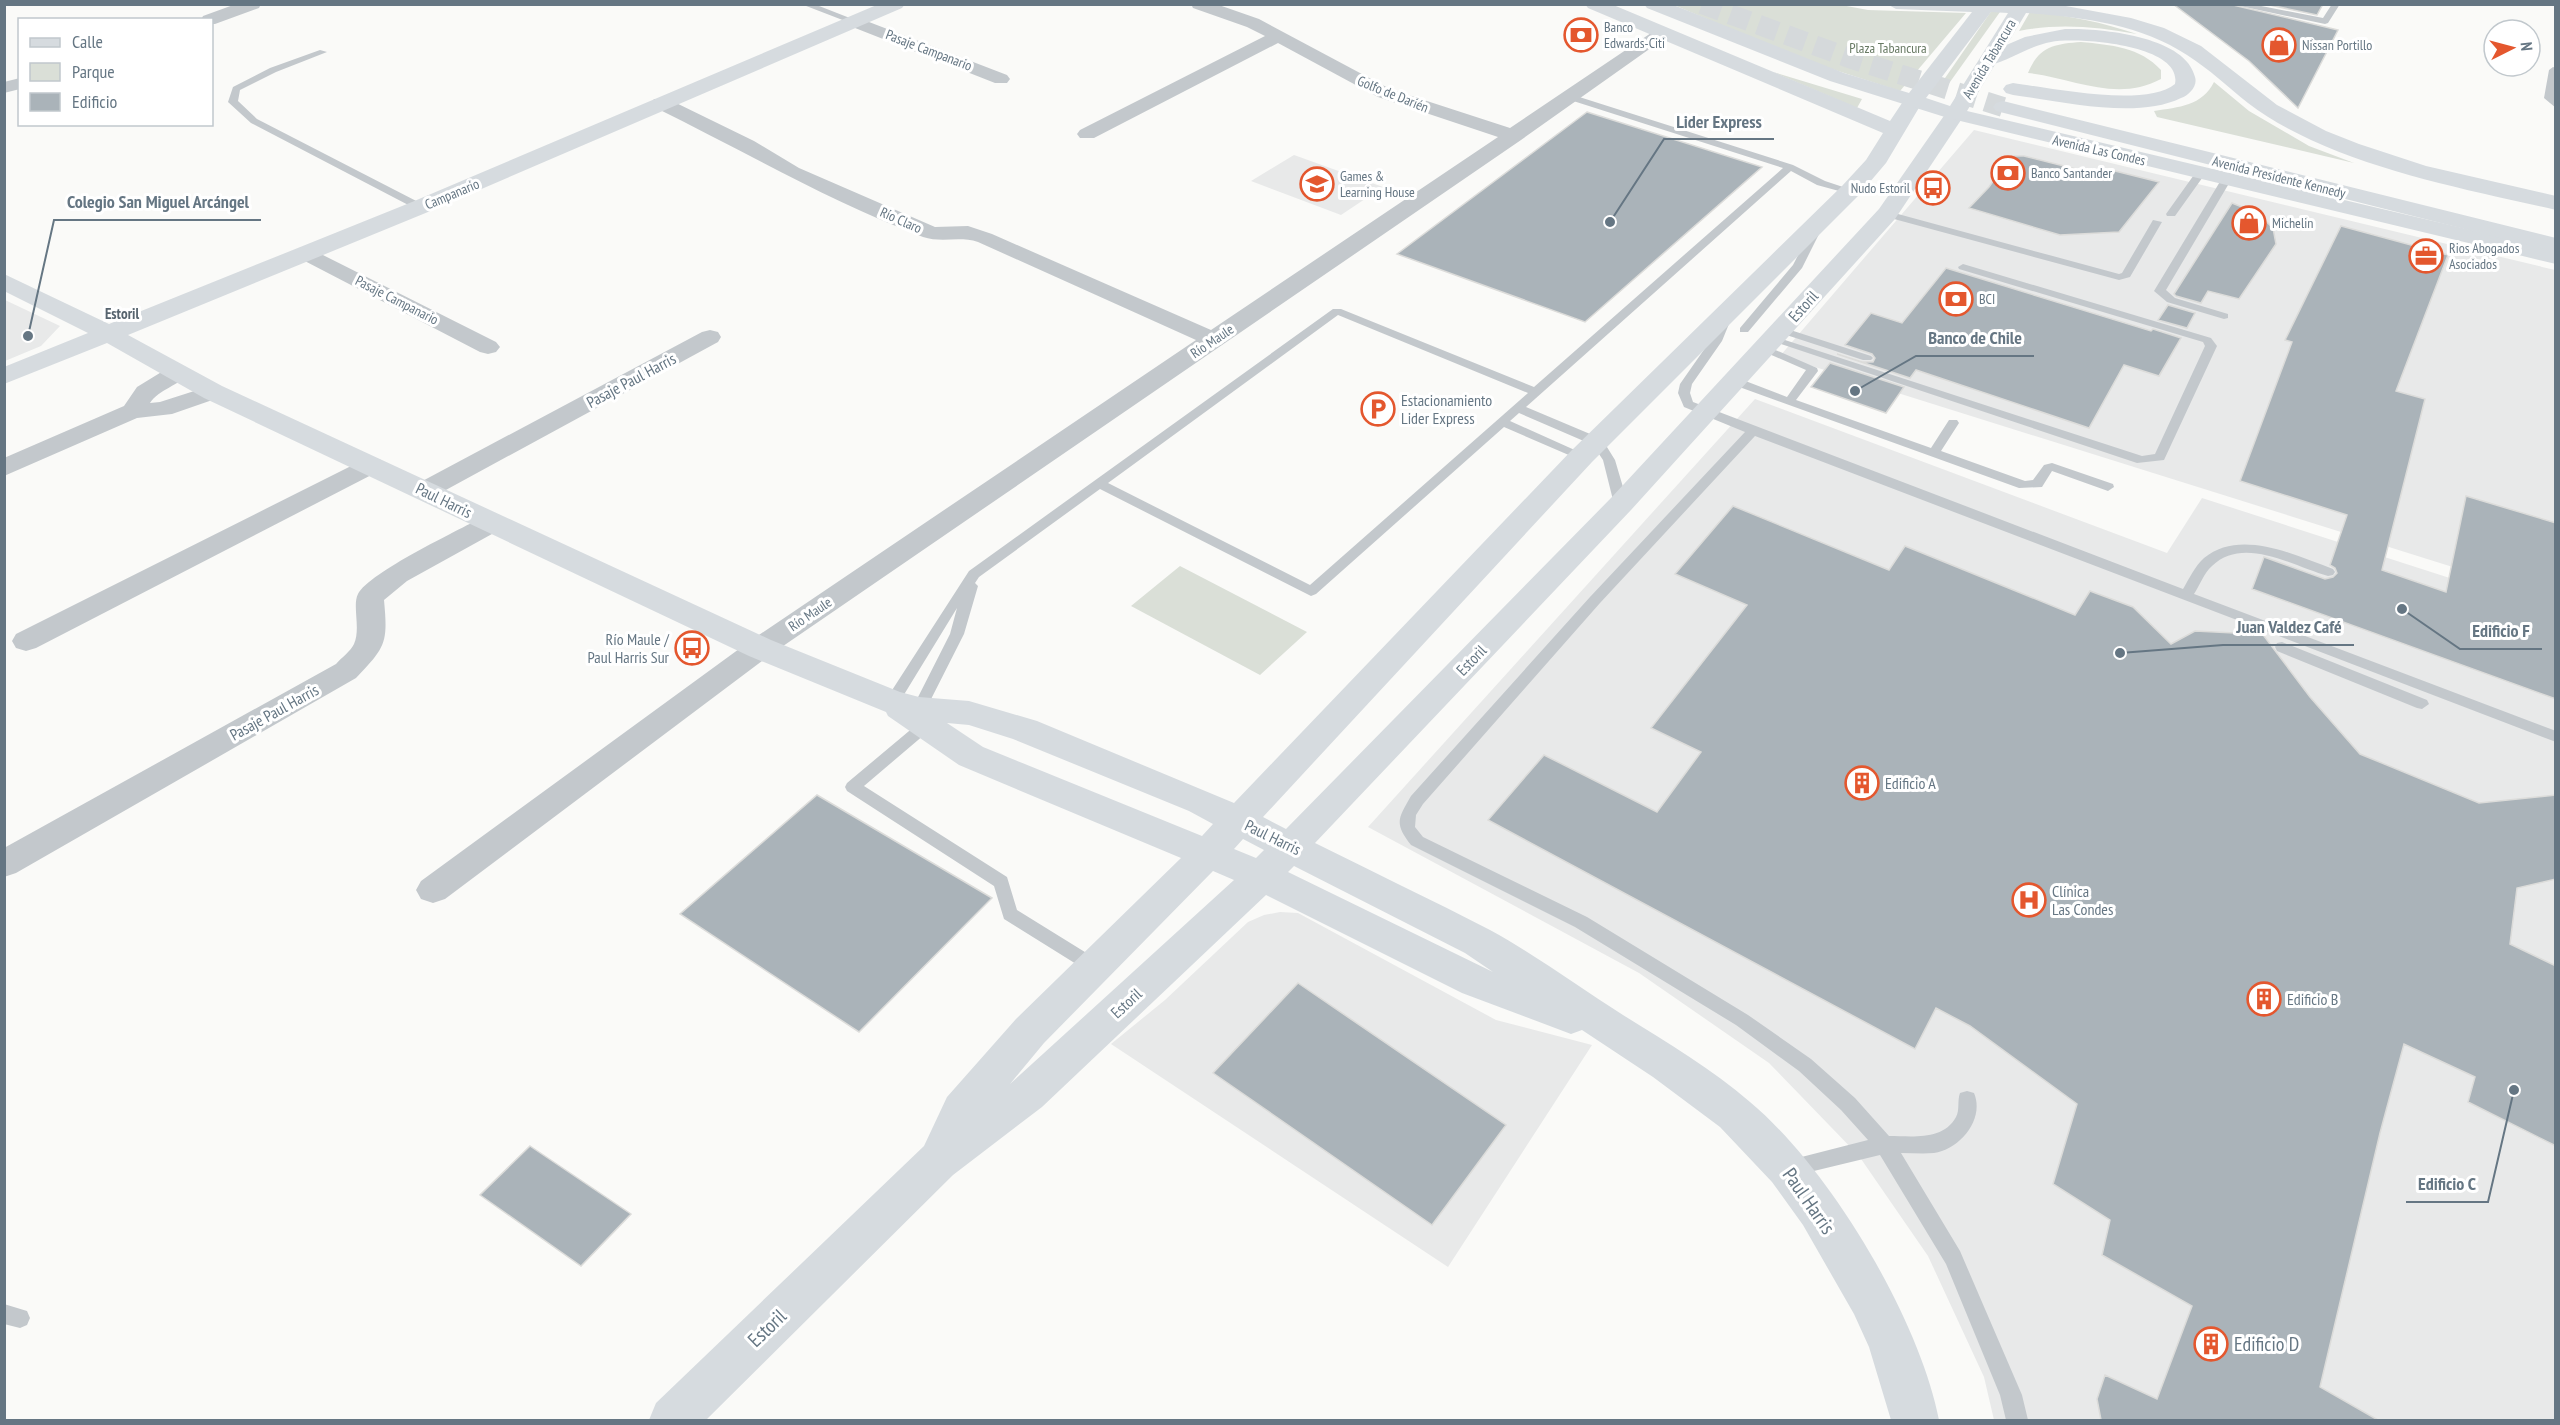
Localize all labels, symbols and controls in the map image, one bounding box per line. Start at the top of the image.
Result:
street label: Avenida Tabancura [1958,16,2020,102]
bank icon: Banco Edwards-Citi [1563,17,1599,53]
legend [18,18,213,126]
place label: Banco Edwards-Citi [1604,18,1665,52]
north arrow [2482,18,2542,78]
street label: Pasaje Campanario [883,25,975,75]
shop icon: Nissan Portillo [2261,27,2297,63]
text: Calle [72,30,103,53]
place label: Nissan Portillo [2302,36,2372,54]
park label: Plaza Tabancura [1849,39,1927,57]
text: N [2517,41,2537,52]
text: Parque [72,60,115,83]
street label: Golfo de Darién [1355,72,1431,116]
text: Edificio [72,90,118,113]
callout: Lider Express [1664,103,1774,139]
text: Lider Express [1676,110,1762,133]
street label: Avenida Las Condes [2051,131,2148,170]
street label: Avenida Presidente Kennedy [2211,152,2348,202]
bank icon: Banco Santander [1990,155,2026,191]
place label: Banco Santander [2031,164,2112,182]
school or university icon: Games & Learning House [1299,166,1335,202]
place label: Games & Learning House [1340,167,1415,201]
bus stop icon: Nudo Estoril [1915,170,1951,206]
street label: Campanario [422,175,482,213]
place label: Nudo Estoril [1851,179,1911,197]
callout: Colegio San Miguel Arcángel [54,184,261,220]
text: Colegio San Miguel Arcángel [67,190,250,213]
street label: Río Claro [877,203,925,237]
shop icon: Michelin [2231,205,2267,241]
place label: Michelin [2272,214,2313,232]
office icon: Rios Abogados Asociados [2408,238,2444,274]
place label: Rios Abogados Asociados [2449,239,2520,273]
street label: Pasaje Campanario [352,271,442,329]
bank icon: BCI [1938,281,1974,317]
street label: Estoril [1784,286,1822,326]
place label: BCI [1979,290,1995,308]
district label: Estoril [105,304,139,323]
street label: Río Maule [1187,320,1237,362]
callout: Banco de Chile [1916,320,2034,356]
text: Banco de Chile [1928,326,2022,349]
street label: Pasaje Paul Harris [583,348,679,412]
place label: Estacionamiento Lider Express [1401,390,1492,428]
parking icon: Estacionamiento Lider Express [1360,391,1396,427]
street label: Paul Harris [413,478,475,522]
street label: Río Maule [785,593,835,635]
callout: Juan Valdez Café [2223,609,2354,645]
callout: Edificio F [2460,613,2542,649]
text: Juan Valdez Café [2235,615,2342,638]
text: Edificio F [2472,619,2530,642]
place label: Río Maule / Paul Harris Sur [588,629,670,667]
bus stop icon: Río Maule / Paul Harris Sur [674,630,710,666]
street label: Estoril [1452,640,1491,680]
street label: Pasaje Paul Harris [226,679,322,745]
building icon: Edificio A [1844,765,1880,801]
place label: Edificio A [1885,773,1936,793]
street label: Paul Harris [1242,815,1304,859]
place label: Clínica Las Condes [2052,881,2113,919]
hospital icon: Clínica Las Condes [2011,882,2047,918]
building icon: Edificio B [2246,981,2282,1017]
street label: Estoril [1106,984,1146,1022]
place label: Edificio B [2287,989,2338,1009]
street label: Paul Harris [1777,1163,1841,1239]
callout: Edificio C [2406,1166,2488,1202]
text: Edificio C [2418,1172,2476,1195]
street label: Estoril [742,1303,792,1353]
building icon: Edificio D [2193,1326,2229,1362]
place label: Edificio D [2234,1331,2299,1357]

